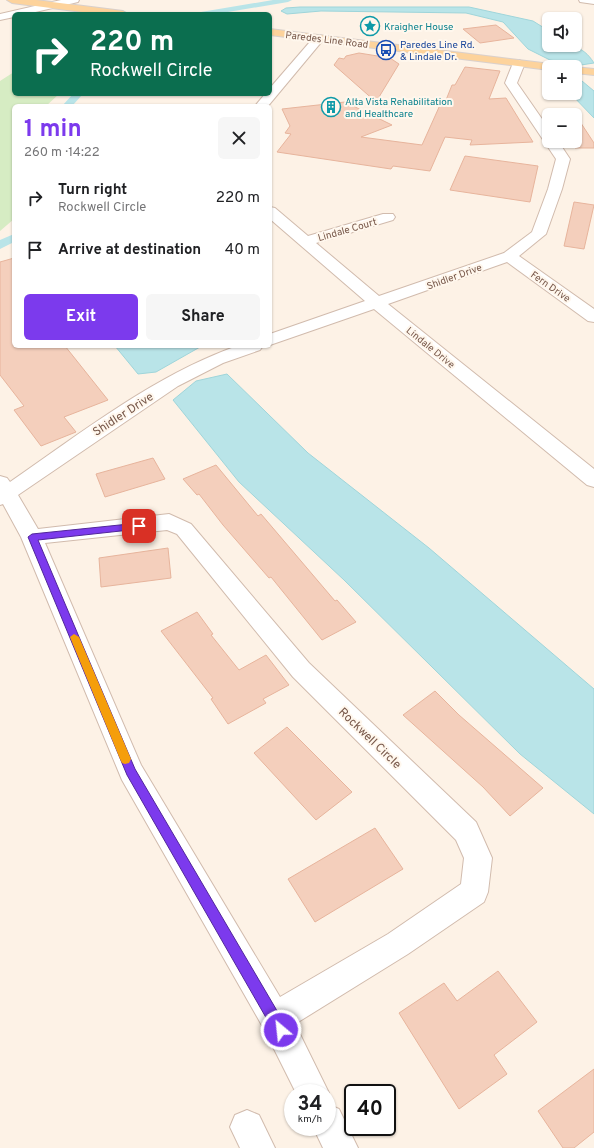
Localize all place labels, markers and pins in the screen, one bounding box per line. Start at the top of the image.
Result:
place icon: Kraigher House [359,15,381,37]
place label: Kraigher House [384,21,453,34]
bus stop icon: Paredes Line Rd. & Lindale Dr. [375,39,397,61]
place label: Paredes Line Rd. & Lindale Dr. [400,39,475,64]
building icon: Alta Vista Rehabilitation and Healthcare [320,96,342,118]
place label: Alta Vista Rehabilitation and Healthcare [345,96,452,121]
pin [122,509,156,543]

